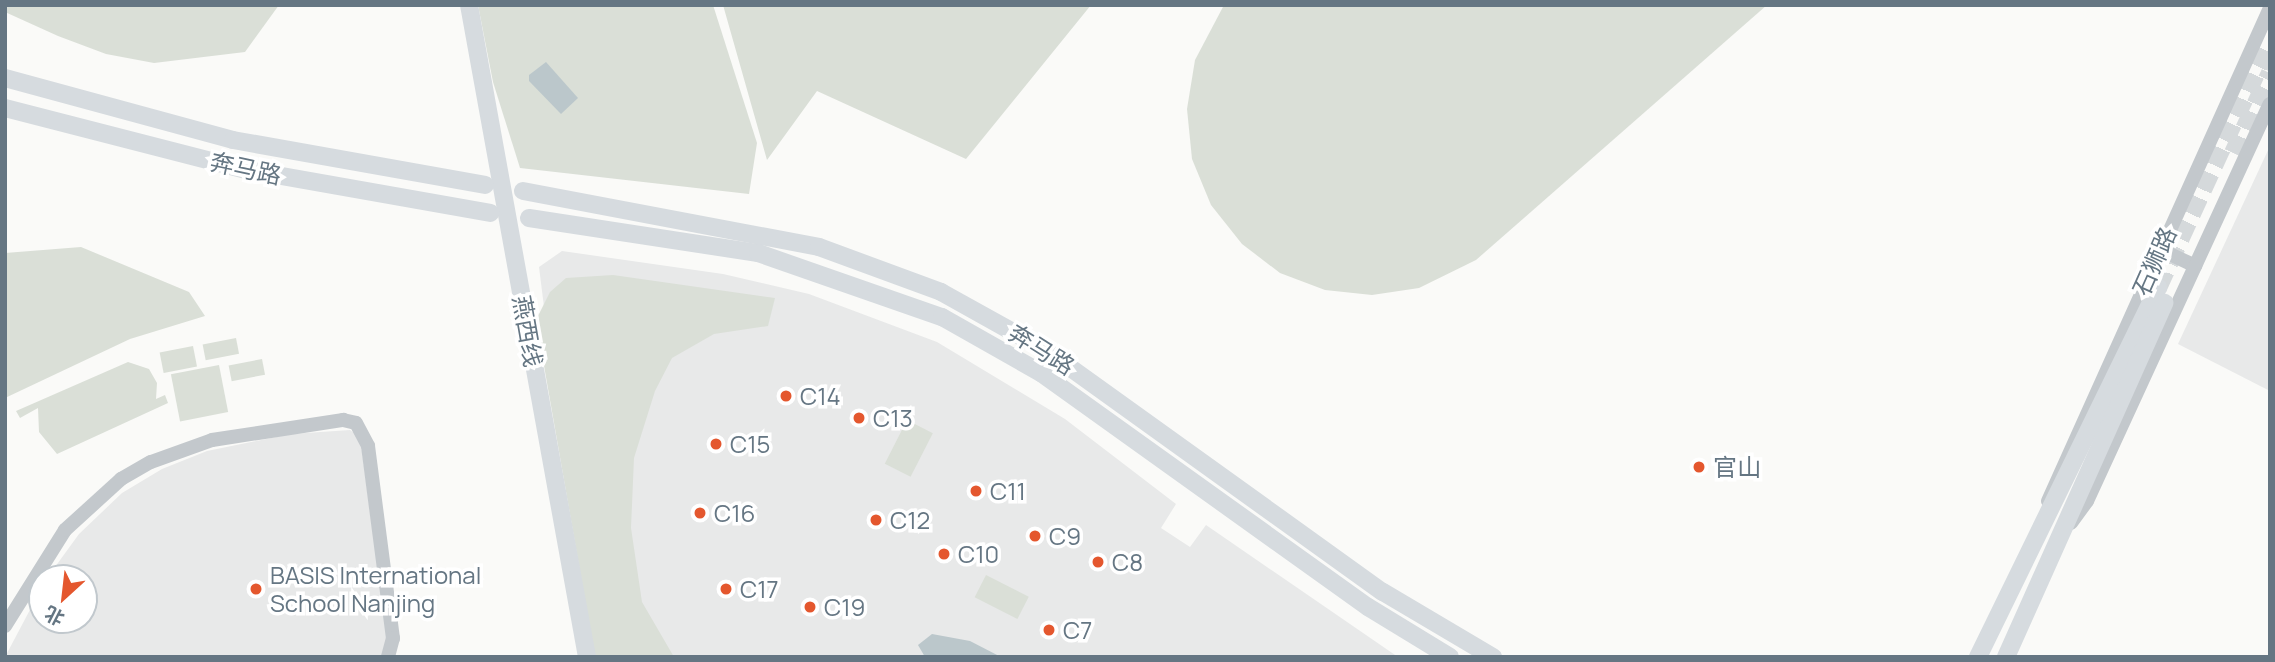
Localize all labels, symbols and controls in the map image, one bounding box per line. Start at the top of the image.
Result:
street label: 奔马路 [208,146,284,190]
street label: 石狮路 [2126,222,2182,300]
street label: 燕西线 [508,293,548,369]
street label: 奔马路 [1004,318,1080,380]
place label: C14 [800,382,841,410]
marker: C14 [778,388,794,404]
place label: C13 [873,404,913,432]
marker: C13 [851,410,867,426]
place label: C15 [730,430,770,458]
marker: C15 [708,436,724,452]
place label: 官山 [1713,453,1761,481]
marker: 官山 [1691,459,1707,475]
place label: C11 [990,477,1026,505]
marker: C11 [968,483,984,499]
place label: C16 [714,499,755,527]
marker: C16 [692,505,708,521]
place label: C12 [890,506,930,534]
marker: C12 [868,512,884,528]
place label: C9 [1049,522,1081,550]
marker: C9 [1027,528,1043,544]
place label: C10 [958,540,999,568]
marker: C10 [936,546,952,562]
place label: C8 [1112,548,1143,576]
marker: C8 [1090,554,1106,570]
place label: BASIS International School Nanjing [270,561,481,617]
north arrow [28,564,98,634]
place label: C17 [740,575,779,603]
marker: BASIS International School Nanjing [248,581,264,597]
marker: C17 [718,581,734,597]
place label: C19 [824,593,865,621]
marker: C19 [802,599,818,615]
text: 北 [40,600,69,632]
place label: C7 [1063,616,1092,644]
marker: C7 [1041,622,1057,638]

